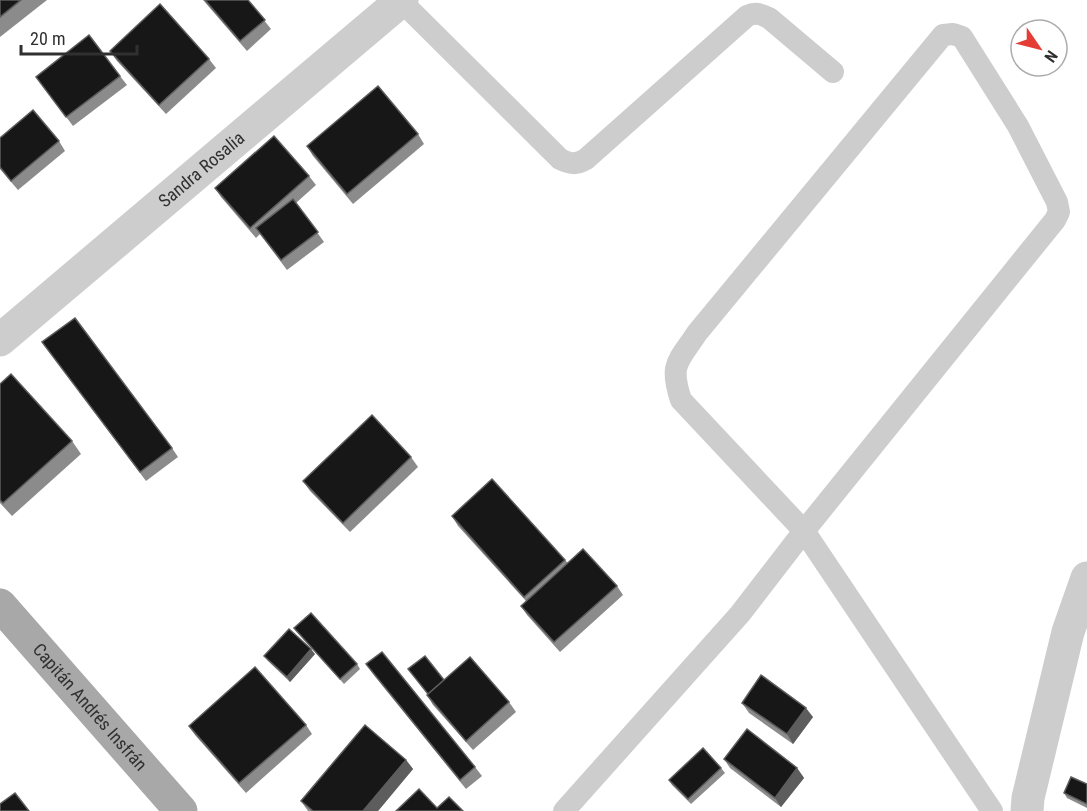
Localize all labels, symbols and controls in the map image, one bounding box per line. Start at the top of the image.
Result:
scale bar [21,18,136,56]
north arrow [1009,18,1069,78]
text: 20 m [30,28,65,49]
text: N [1040,47,1061,66]
street label: Sandra Rosalia [154,127,248,211]
street label: Capitán Andrés Insfrán [29,639,152,775]

